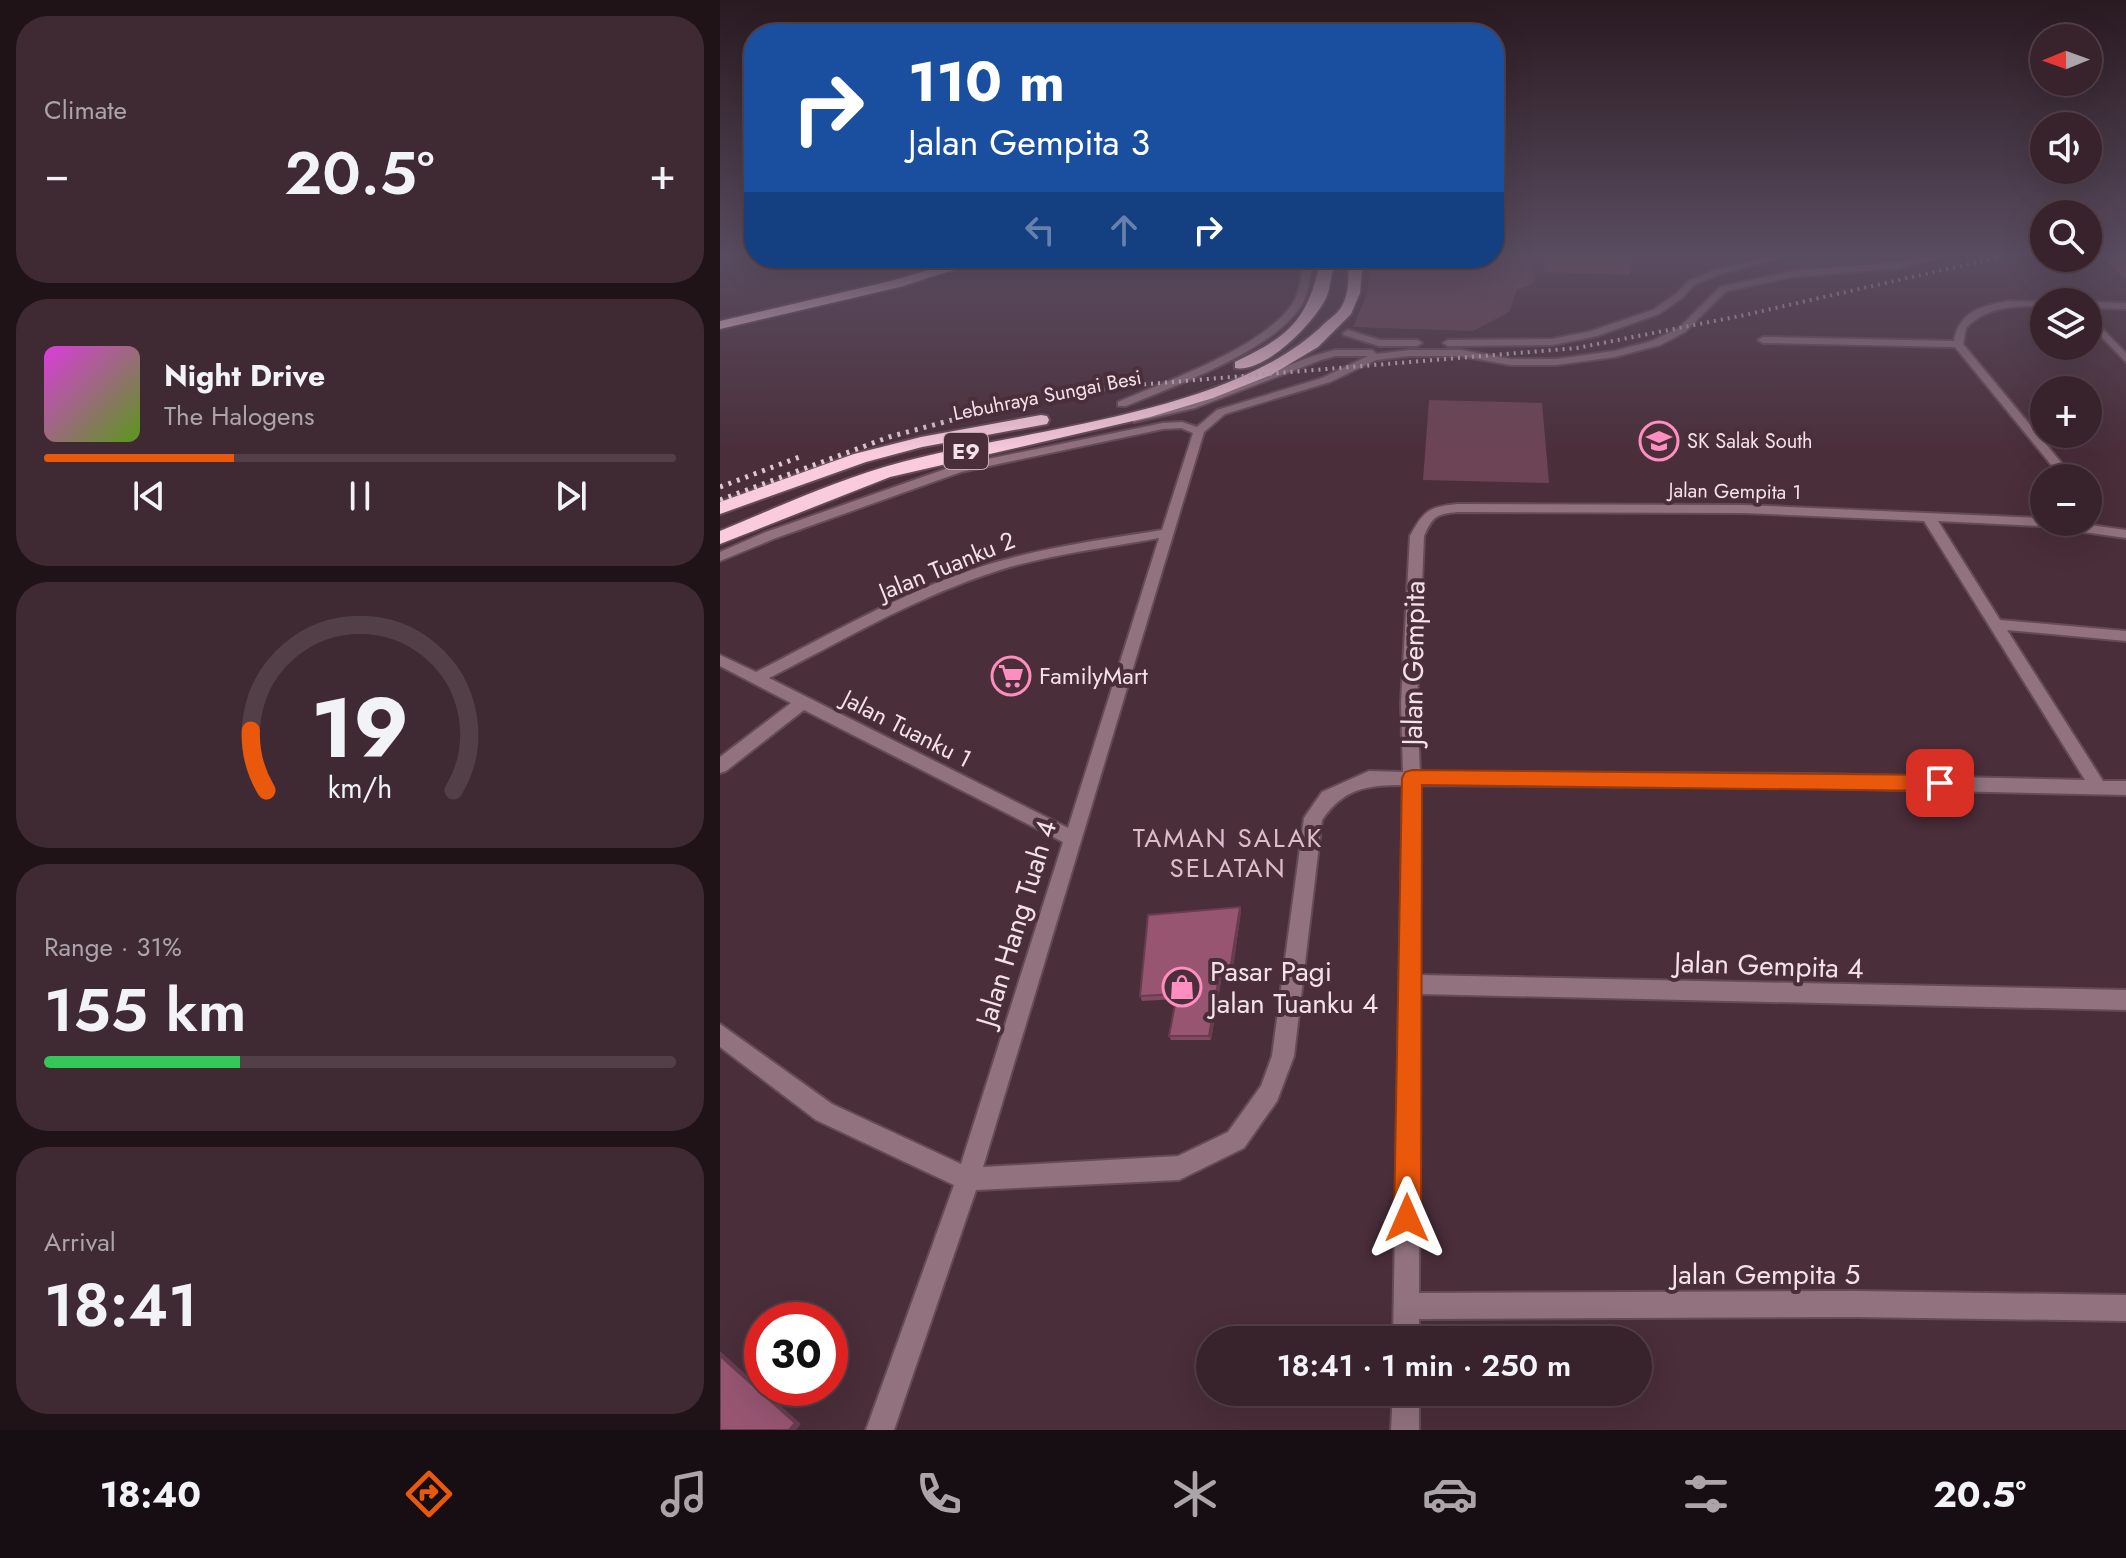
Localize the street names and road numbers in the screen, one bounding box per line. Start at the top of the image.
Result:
street label: Lebuhraya Sungai Besi [950,363,1144,428]
road number: E9 [944,433,988,469]
street label: Jalan Gempita 1 [1665,476,1802,507]
street label: Jalan Tuanku 2 [871,522,1020,610]
street label: Jalan Gempita [1391,580,1435,750]
street label: Jalan Tuanku 1 [834,680,978,776]
street label: Jalan Hang Tuah 4 [964,815,1067,1035]
street label: Jalan Gempita 4 [1670,942,1864,989]
street label: Jalan Gempita 5 [1668,1254,1860,1295]

